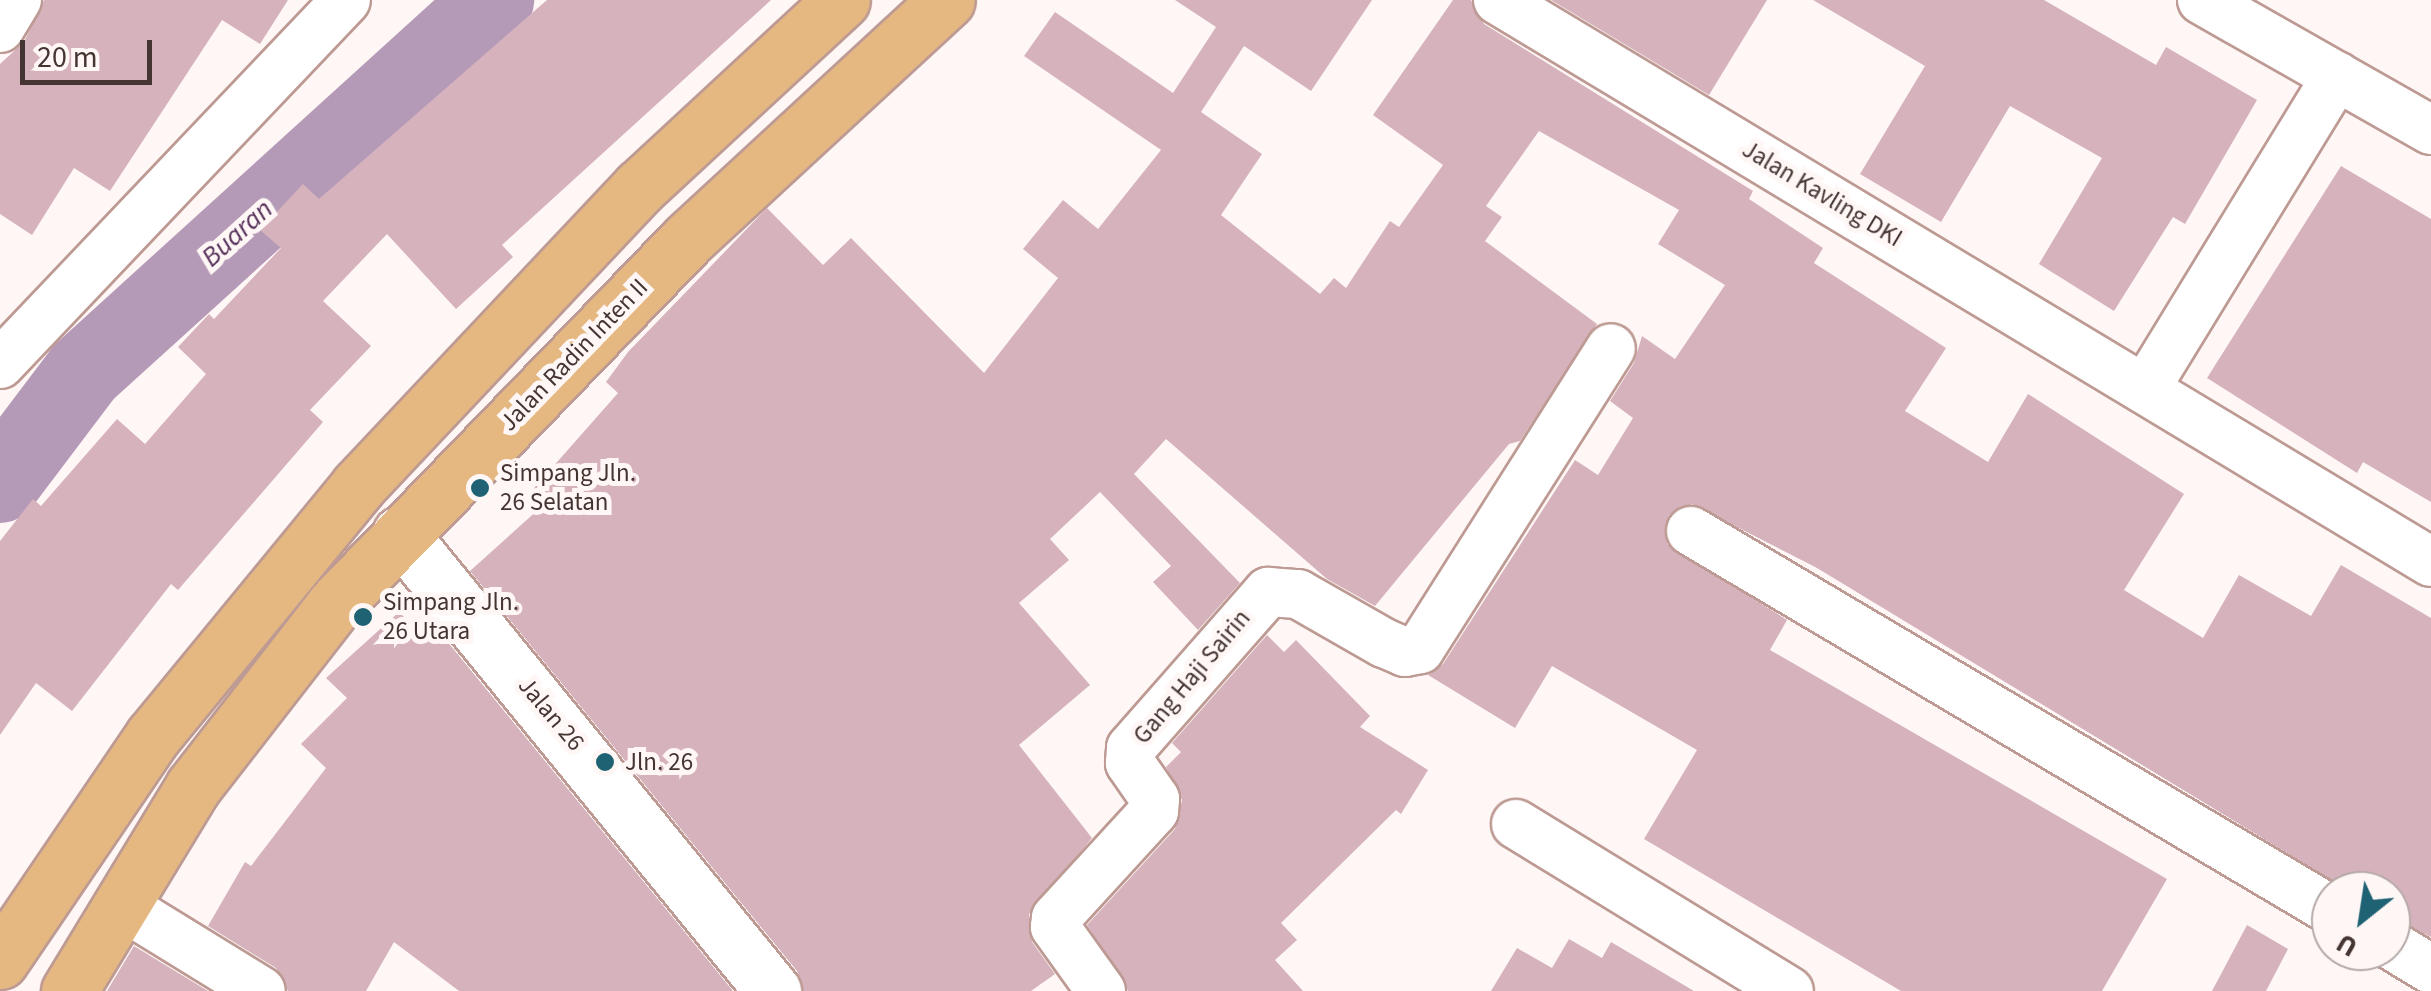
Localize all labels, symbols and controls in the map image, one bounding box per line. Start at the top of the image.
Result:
scale bar [25,20,158,82]
text: 20 m [37,36,98,79]
street label: Jalan Kavling DKI [1737,134,1907,254]
water label: Buaran [194,192,280,274]
street label: Jalan Radin Inten II [494,273,654,437]
place label: Simpang Jln. 26 Selatan [500,459,636,518]
marker: Simpang Jln. 26 Selatan [469,477,491,499]
place label: Simpang Jln. 26 Utara [383,588,519,647]
street label: Gang Haji Sairin [1127,604,1257,750]
marker: Simpang Jln. 26 Utara [352,606,374,628]
street label: Jalan 26 [512,671,590,757]
place label: Jln. 26 [625,747,693,777]
marker: Jln. 26 [594,751,616,773]
north arrow [2311,871,2411,971]
text: U [2329,923,2365,967]

